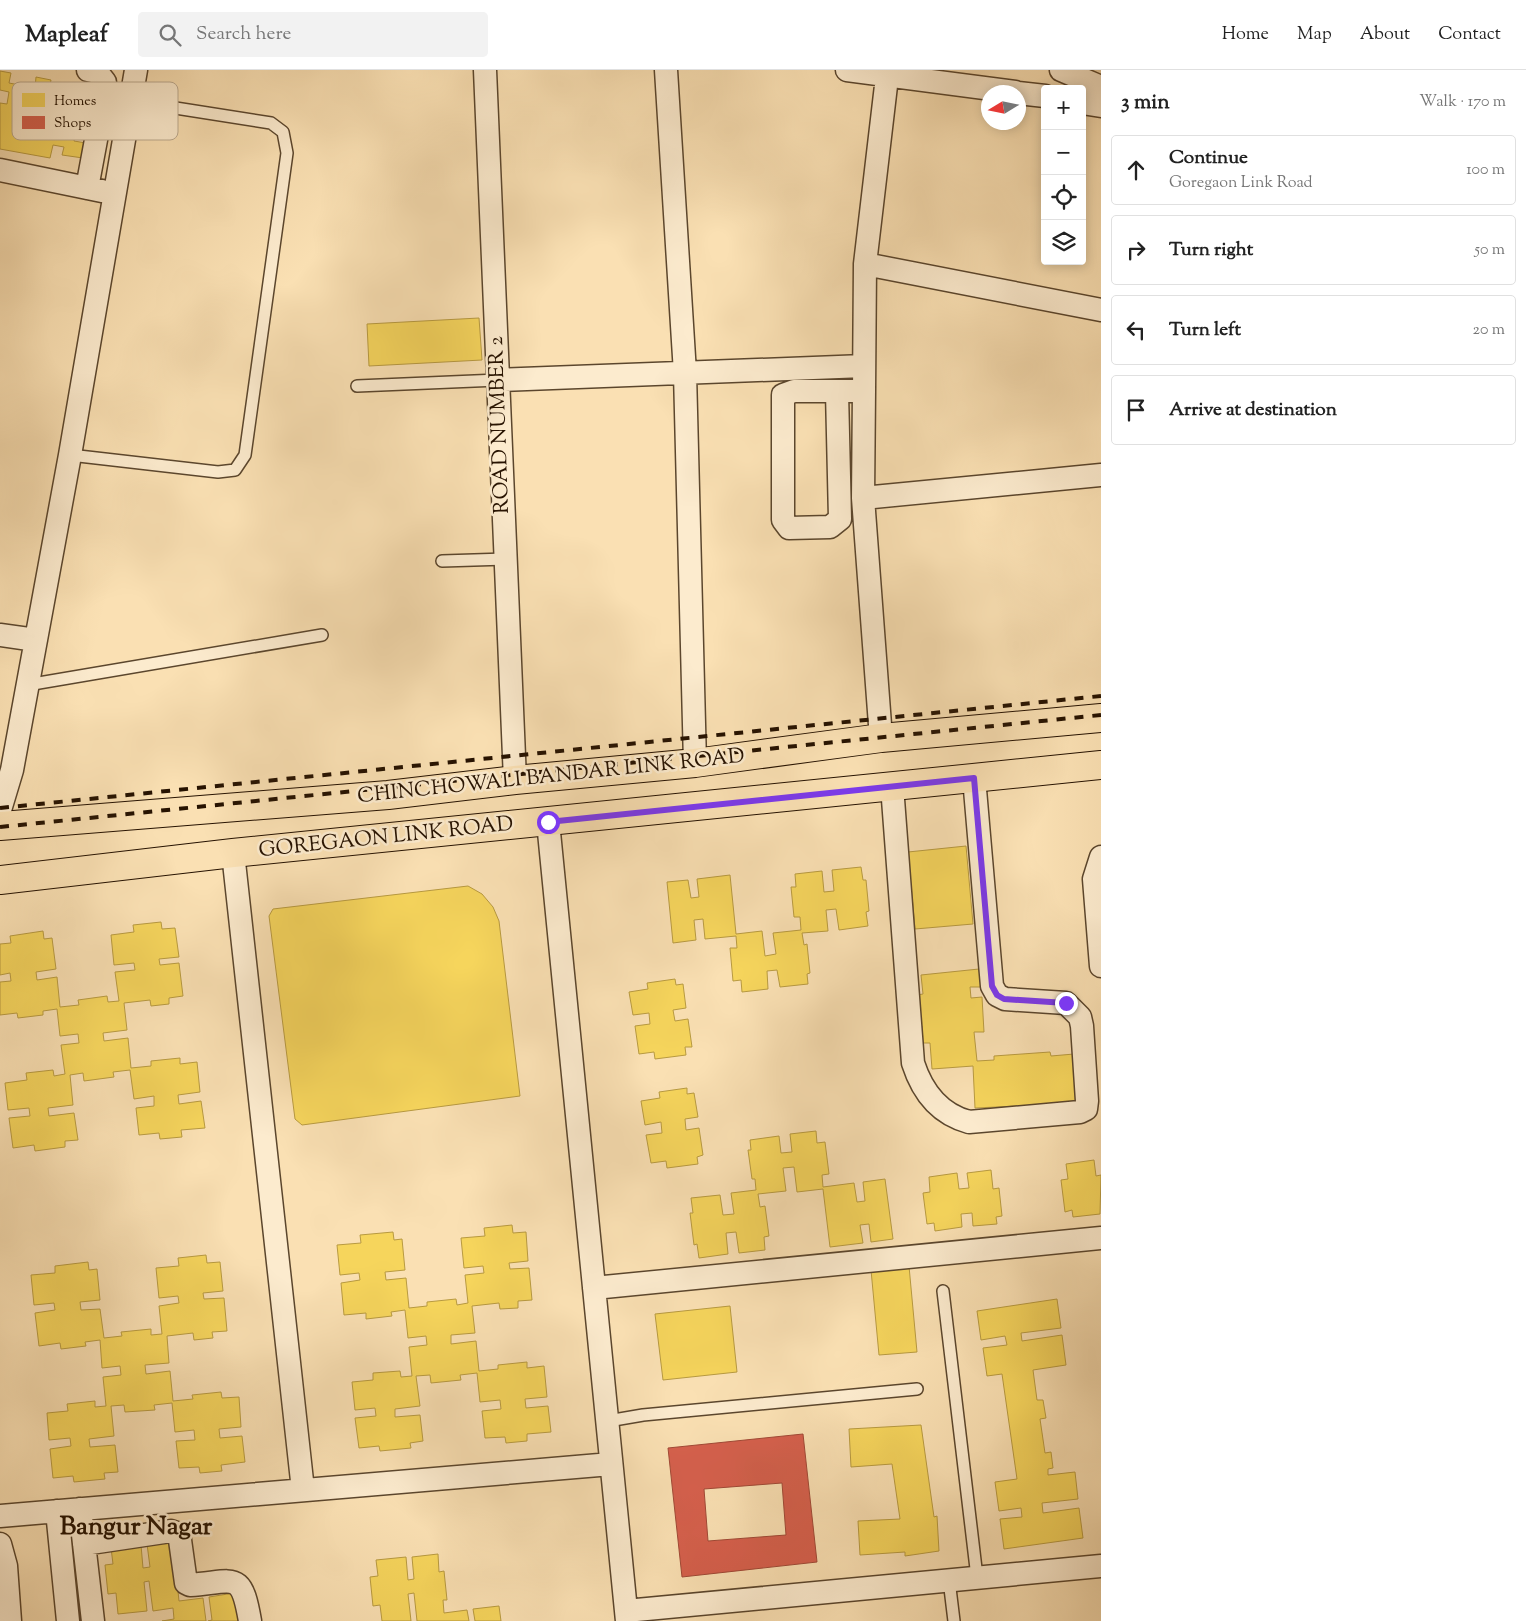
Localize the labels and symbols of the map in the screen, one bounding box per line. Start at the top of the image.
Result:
legend [12,82,178,140]
north arrow [981,85,1026,130]
text: Homes [54,92,96,112]
text: Shops [54,114,91,134]
street label: ROAD NUMBER 2 [482,335,518,514]
street label: CHINCHOWALI BANDAR LINK ROAD [356,742,746,812]
street label: GOREGAON LINK ROAD [257,810,515,866]
route start [537,811,560,834]
route end [1055,992,1078,1015]
district label: Bangur Nagar [60,1509,213,1546]

